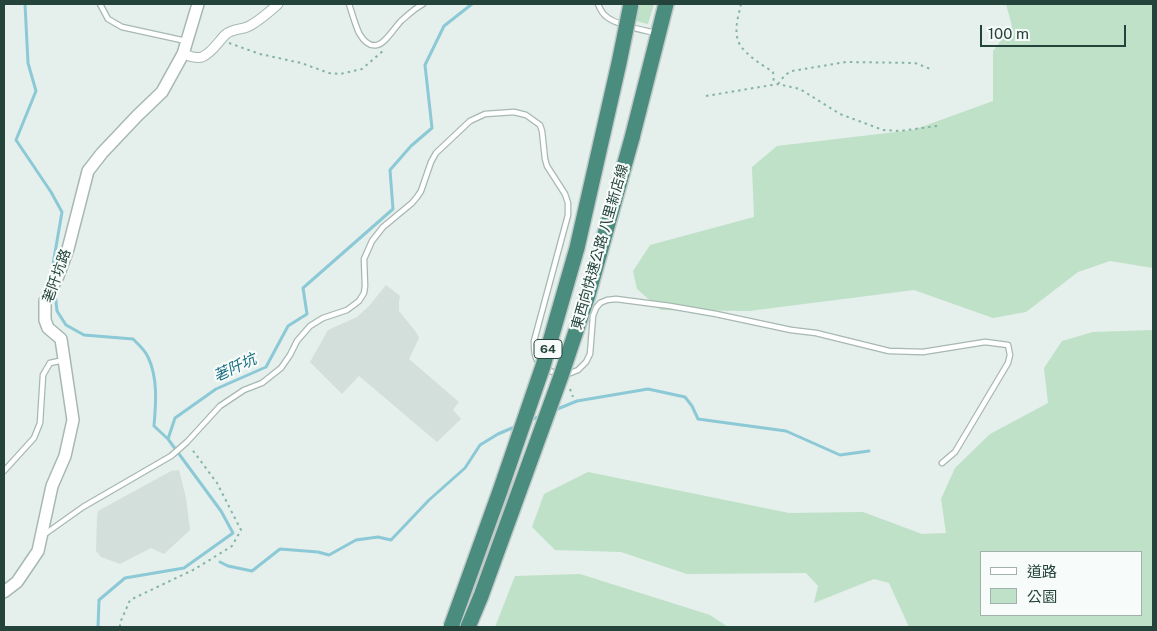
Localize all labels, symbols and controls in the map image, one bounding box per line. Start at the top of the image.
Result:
scale bar [982,15,1128,47]
text: 100 m [988,25,1029,42]
street label: 東西向快速公路 八里新店線 [568,162,632,332]
street label: 荖阡坑路 [40,247,74,305]
road number: 64 [534,339,562,358]
water label: 荖阡坑 [211,350,259,386]
legend [980,551,1142,616]
text: 道路 [1027,563,1057,580]
text: 公園 [1027,588,1057,605]

